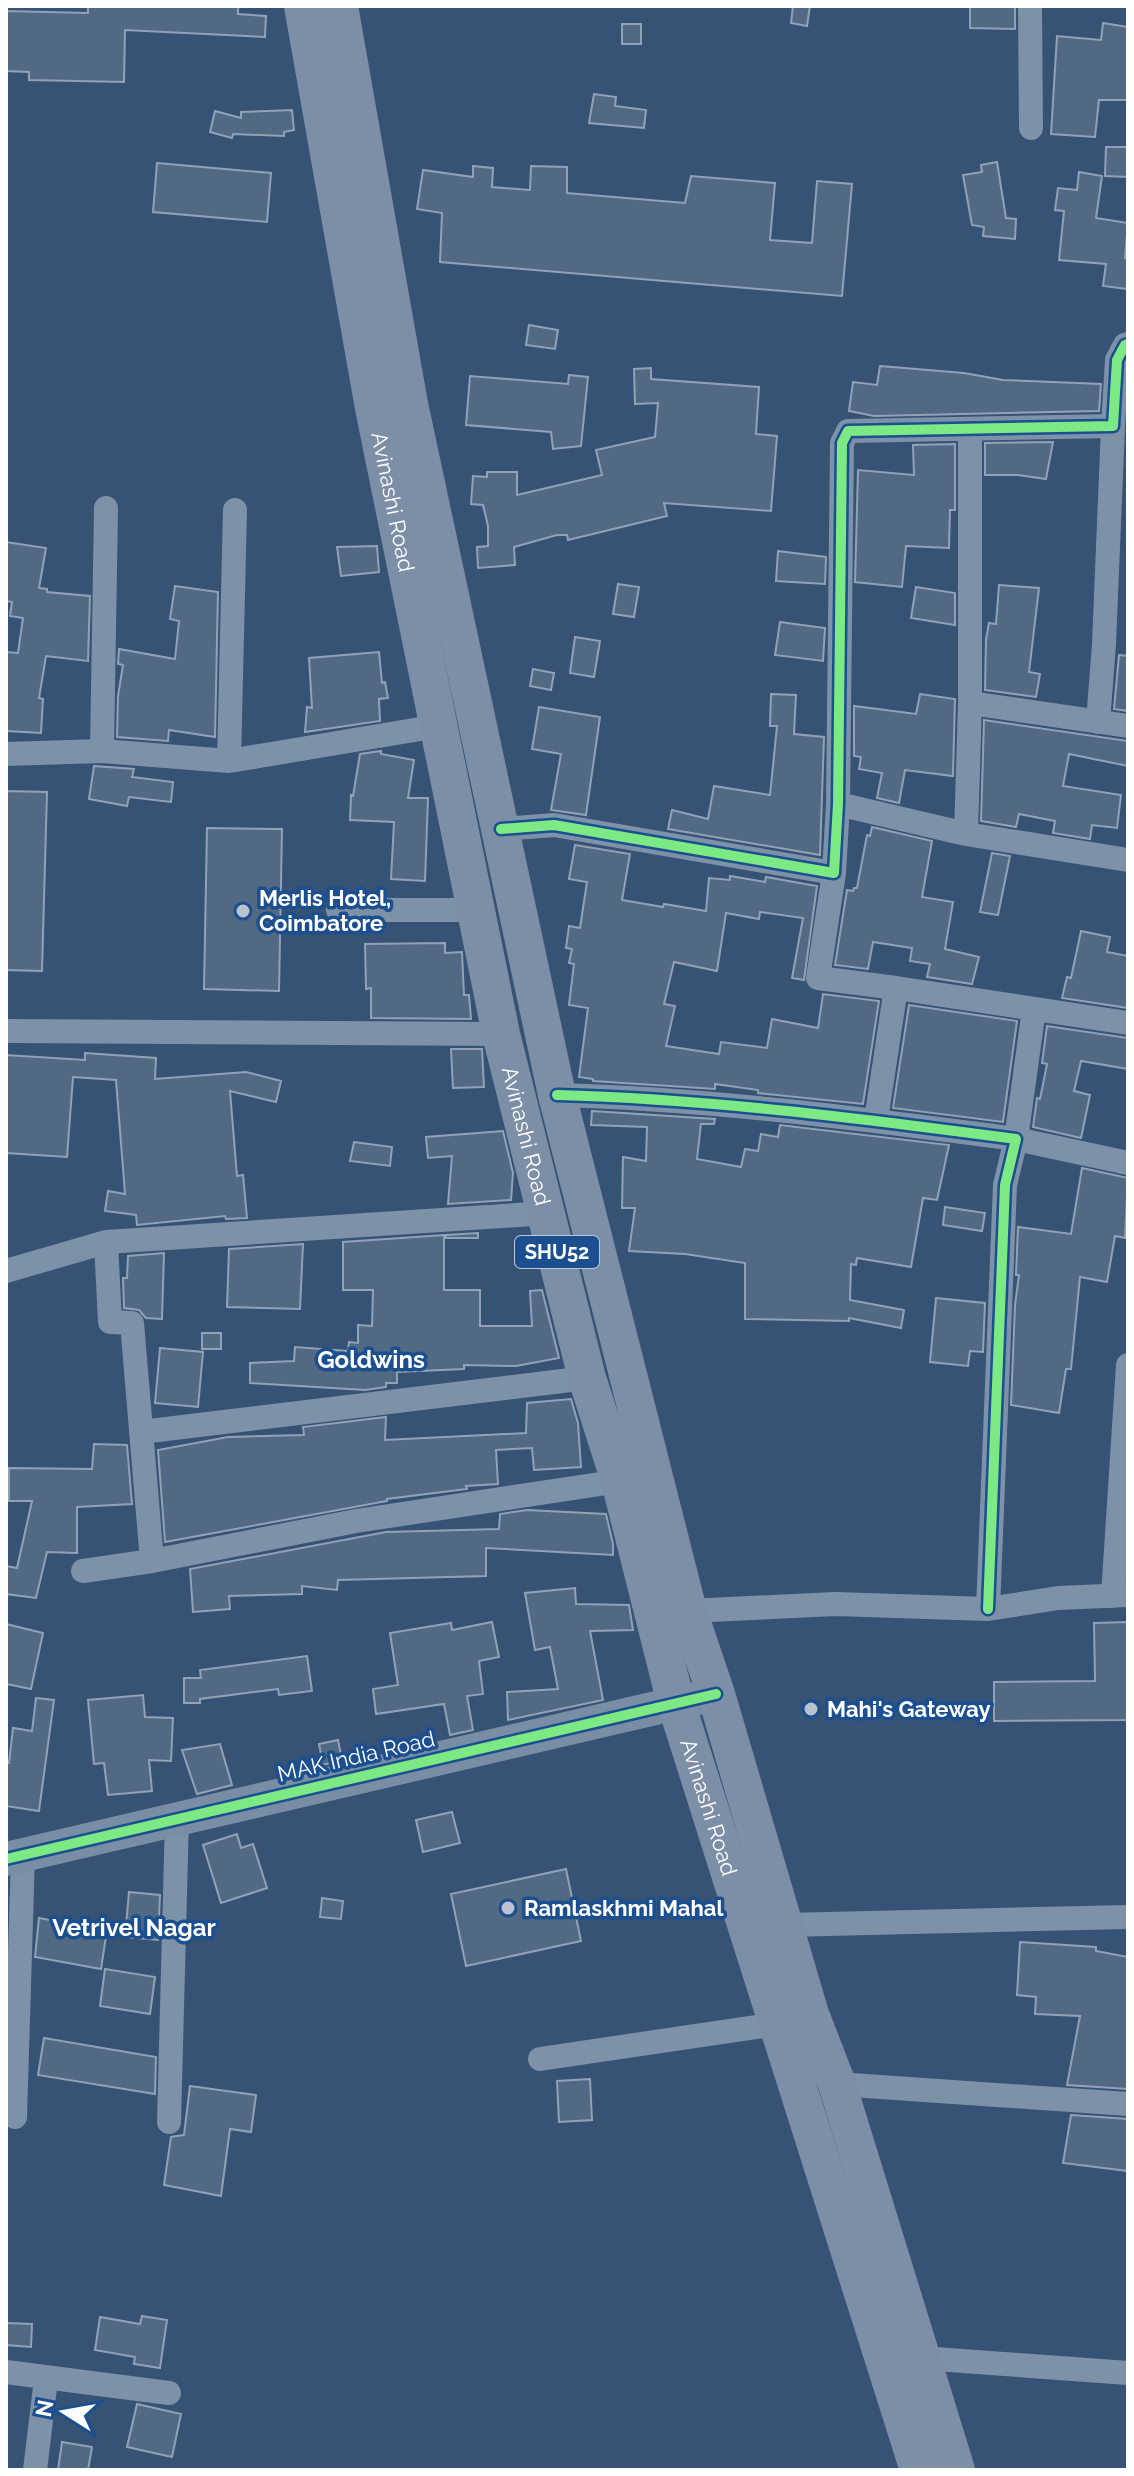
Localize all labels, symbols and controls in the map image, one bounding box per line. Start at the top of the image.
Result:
street label: Avinashi Road [366,430,420,574]
place label: Merlis Hotel, Coimbatore [259,885,391,936]
marker: Merlis Hotel, Coimbatore [234,902,252,920]
street label: Avinashi Road [497,1064,556,1208]
road number: SHU52 [515,1236,599,1268]
district label: Goldwins [317,1345,425,1374]
place label: Mahi's Gateway [827,1696,991,1722]
marker: Mahi's Gateway [802,1700,820,1718]
street label: MAK India Road [275,1725,437,1787]
street label: Avinashi Road [675,1736,743,1879]
place label: Ramlaskhmi Mahal [524,1895,724,1921]
marker: Ramlaskhmi Mahal [499,1899,517,1917]
district label: Vetrivel Nagar [52,1913,216,1942]
north arrow [24,2372,104,2452]
text: N [30,2397,59,2419]

